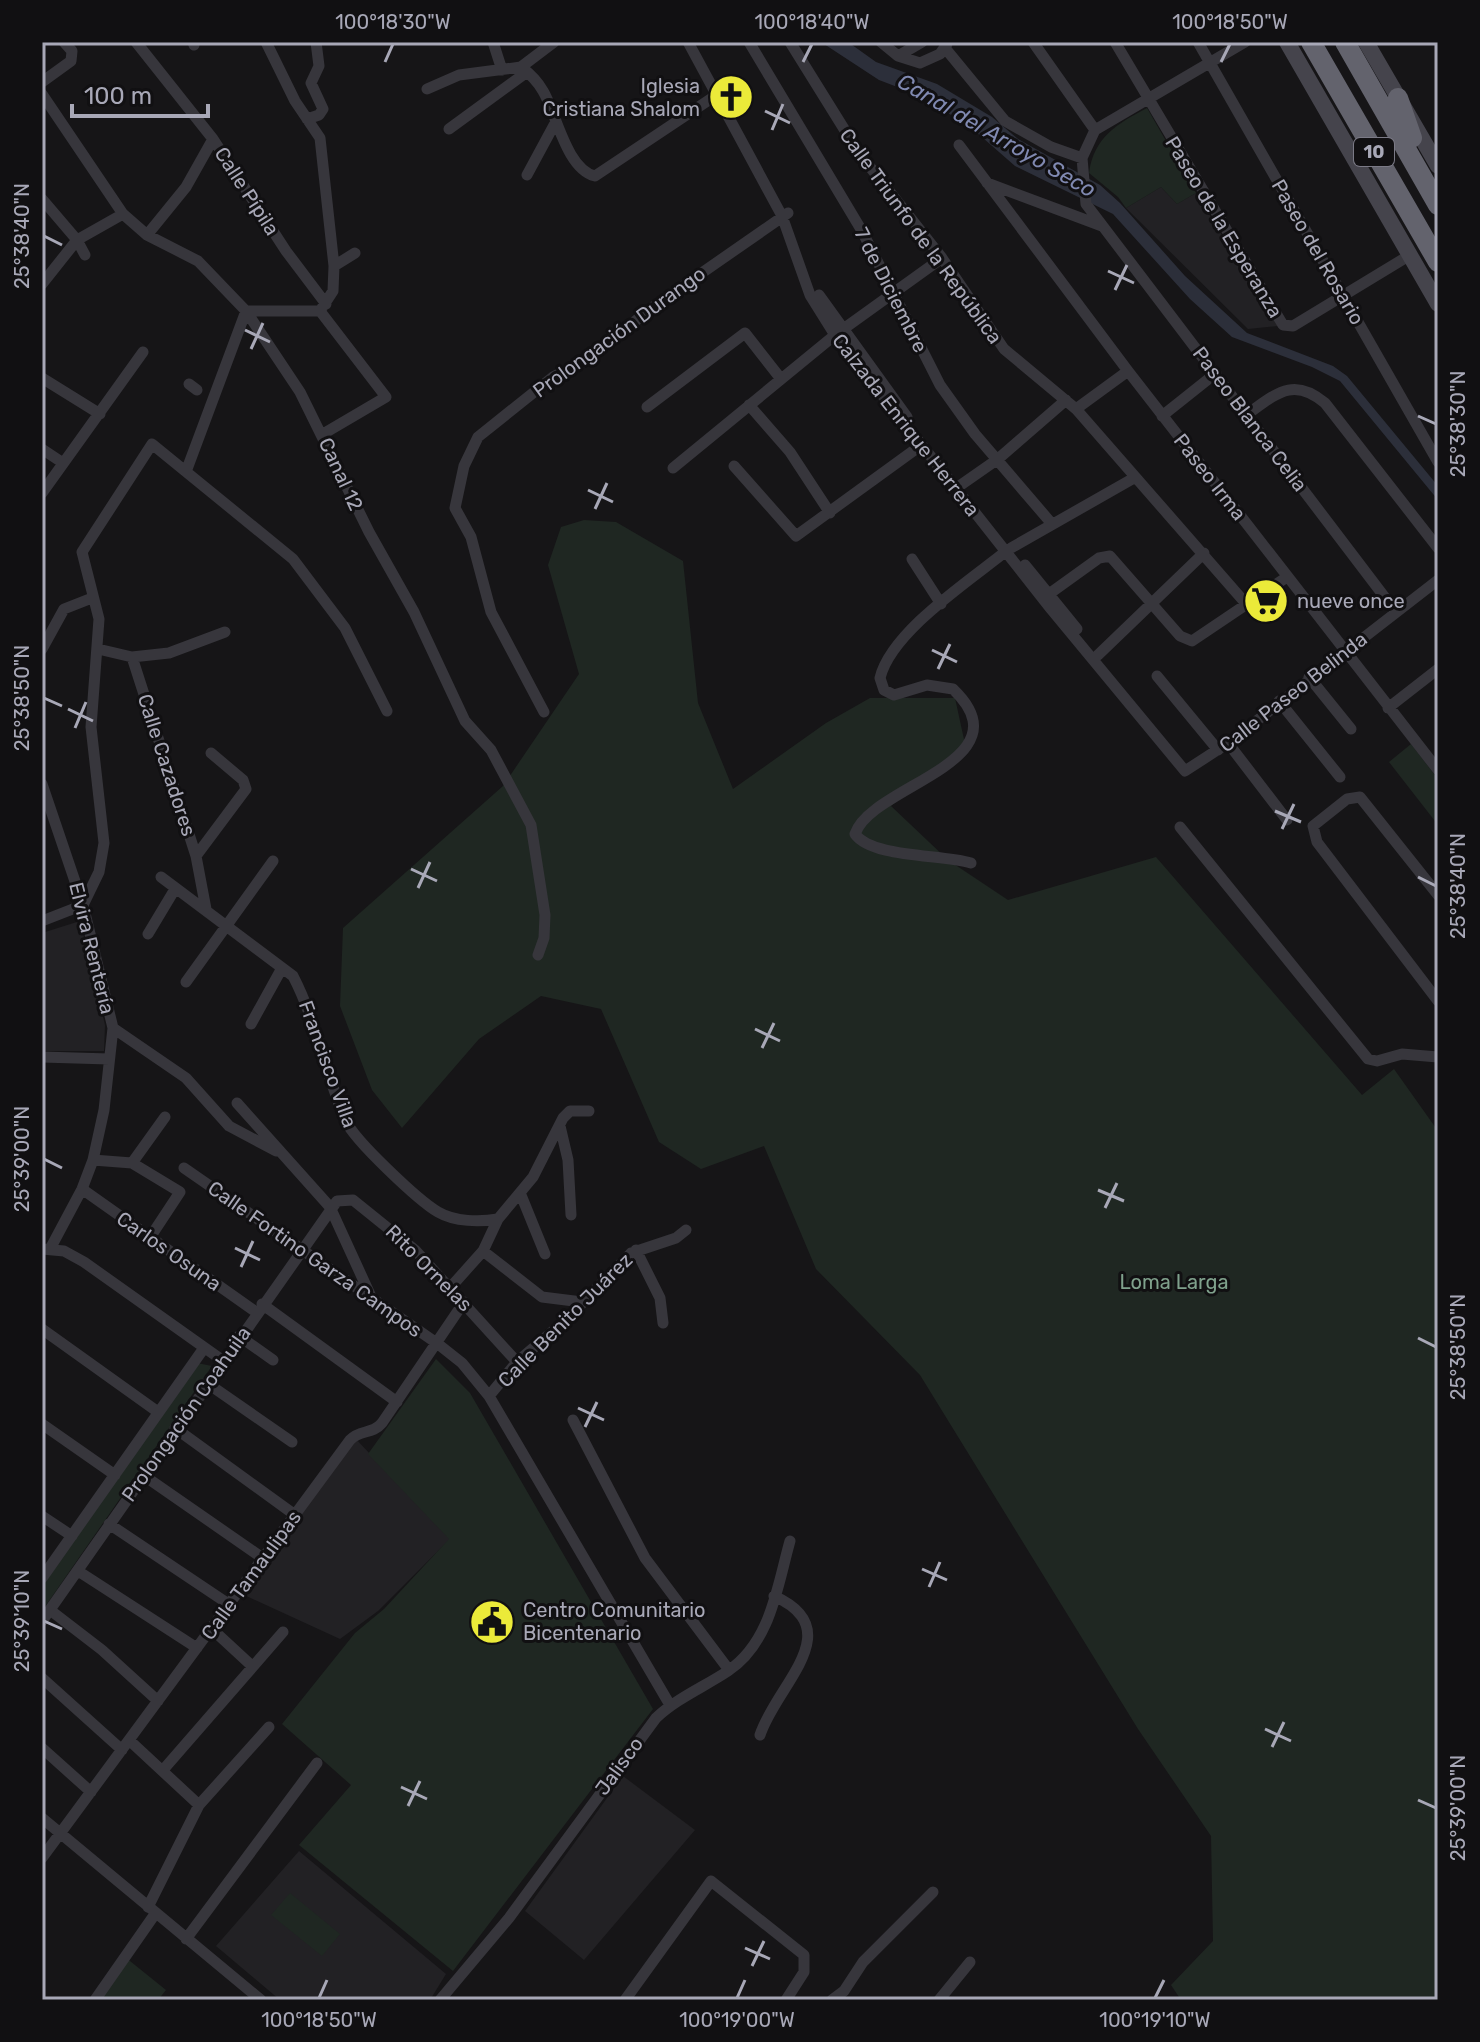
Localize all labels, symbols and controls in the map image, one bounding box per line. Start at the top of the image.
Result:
text: 100°18'30"W [335,10,451,34]
text: 100°18'40"W [755,10,869,34]
text: 100°18'50"W [1172,10,1288,34]
scale bar [72,68,208,118]
water label: Canal del Arroyo Seco [893,68,1101,203]
church icon: Iglesia Cristiana Shalom [707,73,755,121]
place label: Iglesia Cristiana Shalom [543,74,700,121]
text: 100 m [84,82,152,110]
street label: Calle Triunfo de la República [835,124,1007,348]
street label: Paseo de la Esperanza [1160,132,1288,322]
road number: 10 [1354,138,1394,166]
street label: Calle Pípila [210,142,284,240]
street label: Paseo del Rosario [1267,175,1369,329]
text: 25°38'40"N [10,183,34,289]
street label: 7 de Diciembre [849,223,933,357]
street label: Prolongación Durango [528,261,710,403]
street label: Calzada Enrique Herrera [827,329,985,521]
street label: Paseo Blanca Celia [1188,342,1312,496]
text: 25°38'30"N [1446,371,1470,477]
street label: Paseo Irma [1169,429,1251,525]
street label: Canal 12 [314,434,368,514]
supermarket icon: nueve once [1242,577,1290,625]
place label: nueve once [1297,589,1405,613]
street label: Calle Paseo Belinda [1214,627,1372,757]
text: 25°38'50"N [10,645,34,751]
street label: Calle Cazadores [133,691,201,839]
text: 25°38'40"N [1446,833,1470,939]
street label: Elvira Rentería [64,880,120,1016]
street label: Francisco Villa [294,997,362,1131]
text: 25°39'00"N [10,1106,34,1212]
street label: Calle Fortino Garza Campos [203,1176,427,1342]
street label: Carlos Osuna [112,1206,226,1296]
street label: Rito Ornelas [381,1220,477,1316]
street label: Calle Benito Juárez [493,1248,637,1392]
park label: Loma Larga [1120,1270,1228,1294]
text: 25°38'50"N [1446,1294,1470,1400]
street label: Prolongación Coahuila [116,1322,256,1506]
street label: Calle Tamaulipas [196,1506,306,1644]
text: 25°39'10"N [10,1570,34,1672]
public building icon: Centro Comunitario Bicentenario [468,1598,516,1646]
place label: Centro Comunitario Bicentenario [523,1598,705,1645]
street label: Jalisco [590,1732,648,1800]
text: 25°39'00"N [1446,1755,1470,1861]
text: 100°18'50"W [261,2008,377,2032]
text: 100°19'00"W [679,2008,795,2032]
text: 100°19'10"W [1099,2008,1211,2032]

